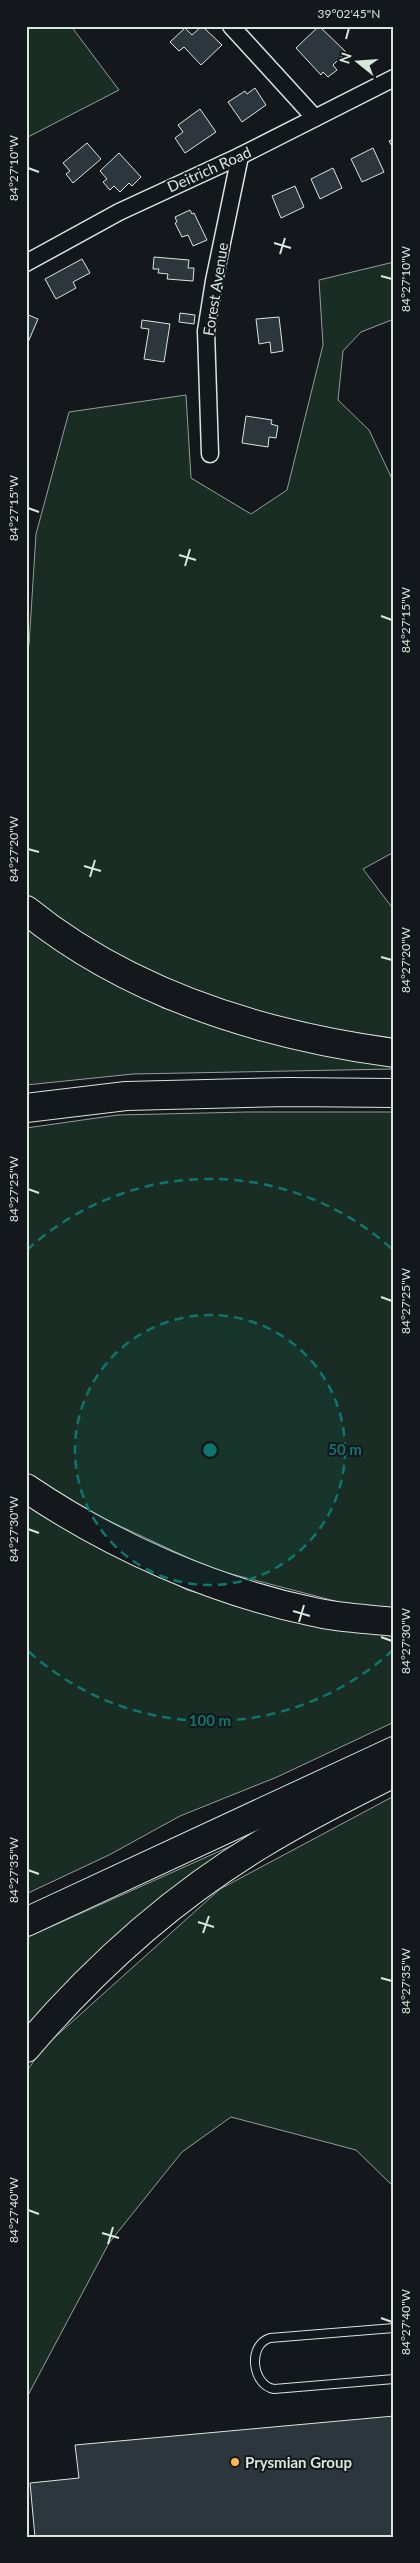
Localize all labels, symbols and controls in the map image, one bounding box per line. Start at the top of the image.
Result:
text: 39°02'45"N [318,6,380,21]
north arrow [332,38,382,88]
text: N [335,50,355,66]
text: 84°27'10"W [6,134,21,201]
street label: Deitrich Road [164,142,254,196]
street label: Forest Avenue [199,241,231,337]
text: 84°27'10"W [398,245,413,312]
text: 84°27'15"W [6,474,21,541]
text: 84°27'15"W [398,586,413,653]
text: 84°27'20"W [6,815,21,882]
text: 84°27'20"W [398,926,413,993]
text: 84°27'25"W [6,1155,21,1222]
text: 84°27'25"W [398,1267,413,1334]
text: 50 m [328,1440,362,1458]
centre of rings [201,1441,219,1459]
text: 84°27'30"W [6,1495,21,1562]
text: 84°27'30"W [398,1607,413,1674]
text: 100 m [189,1711,231,1729]
text: 84°27'35"W [6,1836,21,1903]
text: 84°27'35"W [398,1947,413,2014]
text: 84°27'40"W [6,2176,21,2243]
text: 84°27'40"W [398,2288,413,2355]
place label: Prysmian Group [245,2453,352,2471]
marker: Prysmian Group [229,2456,241,2468]

